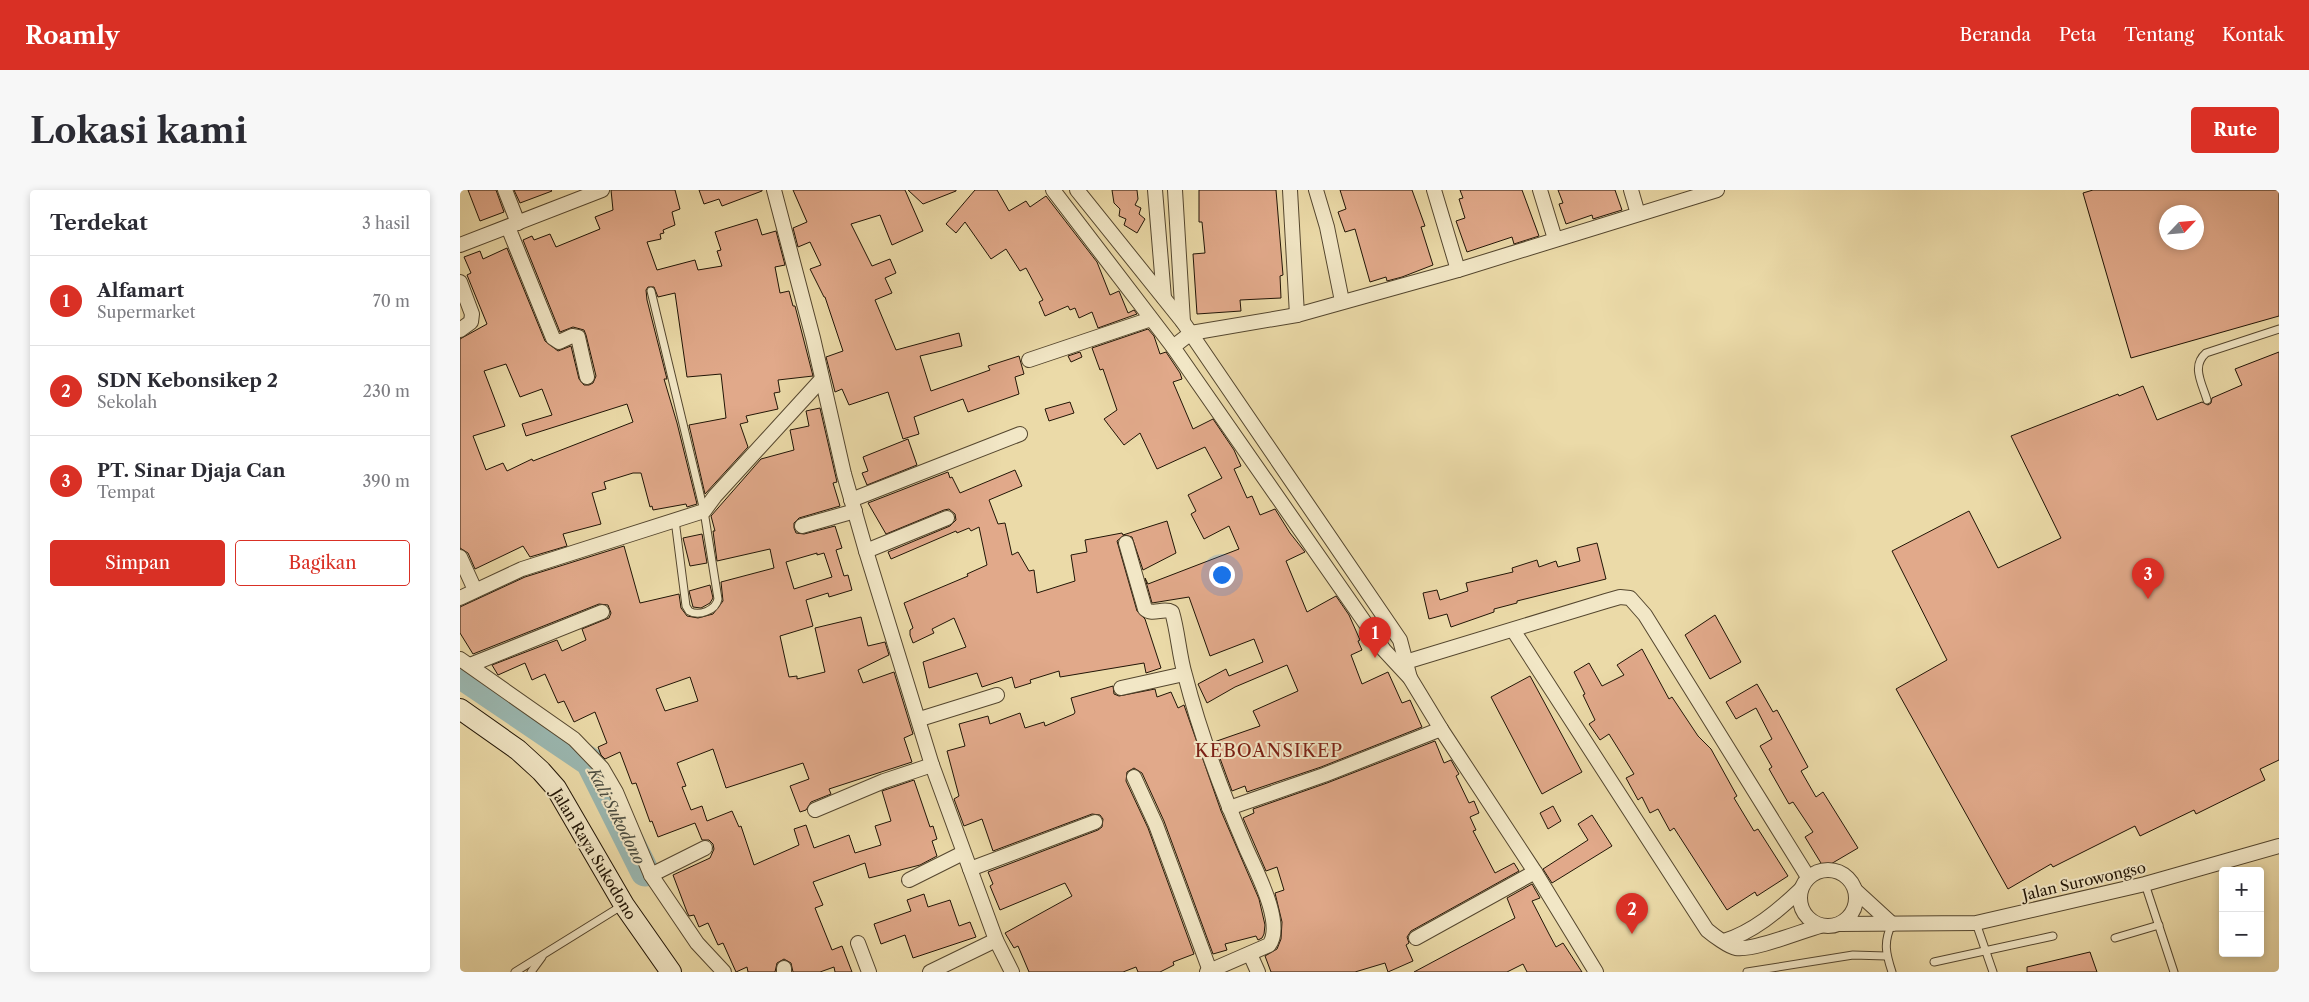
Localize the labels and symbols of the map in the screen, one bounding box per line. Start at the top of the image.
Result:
north arrow [2159,205,2204,250]
pin: 3 [2132,558,2164,599]
your location [1209,562,1235,588]
pin: 1 [1359,617,1391,658]
district label: KEBOANSIKEP [1195,740,1343,762]
water label: Kali Sukodono [583,762,650,868]
street label: Jalan Raya Sukodono [546,783,641,923]
street label: Jalan Surowongso [2018,858,2148,905]
pin: 2 [1616,893,1648,934]

